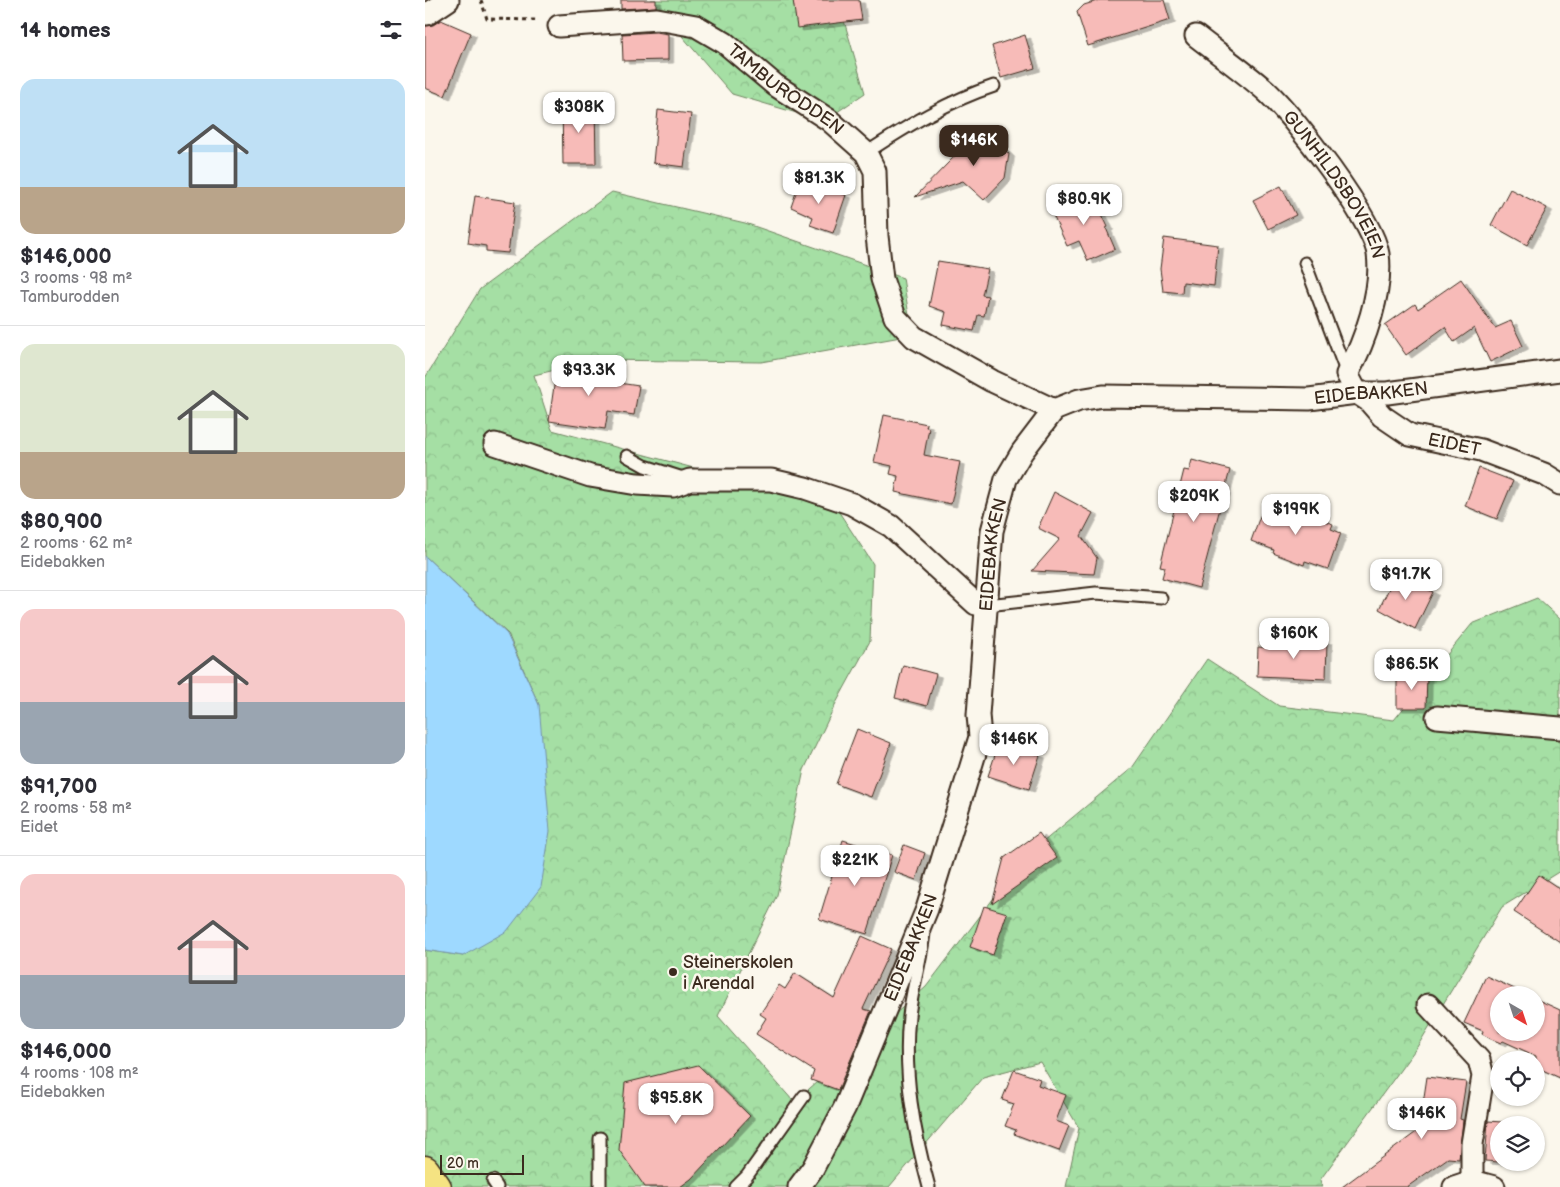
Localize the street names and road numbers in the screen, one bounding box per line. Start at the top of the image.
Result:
street label: TAMBURODDEN [724,39,848,139]
street label: GUNHILDSBOVEIEN [1279,106,1389,260]
street label: EIDEBAKKEN [1313,377,1429,409]
street label: EIDET [1426,429,1483,460]
street label: EIDEBAKKEN [975,496,1011,612]
street label: EIDEBAKKEN [879,891,942,1005]

